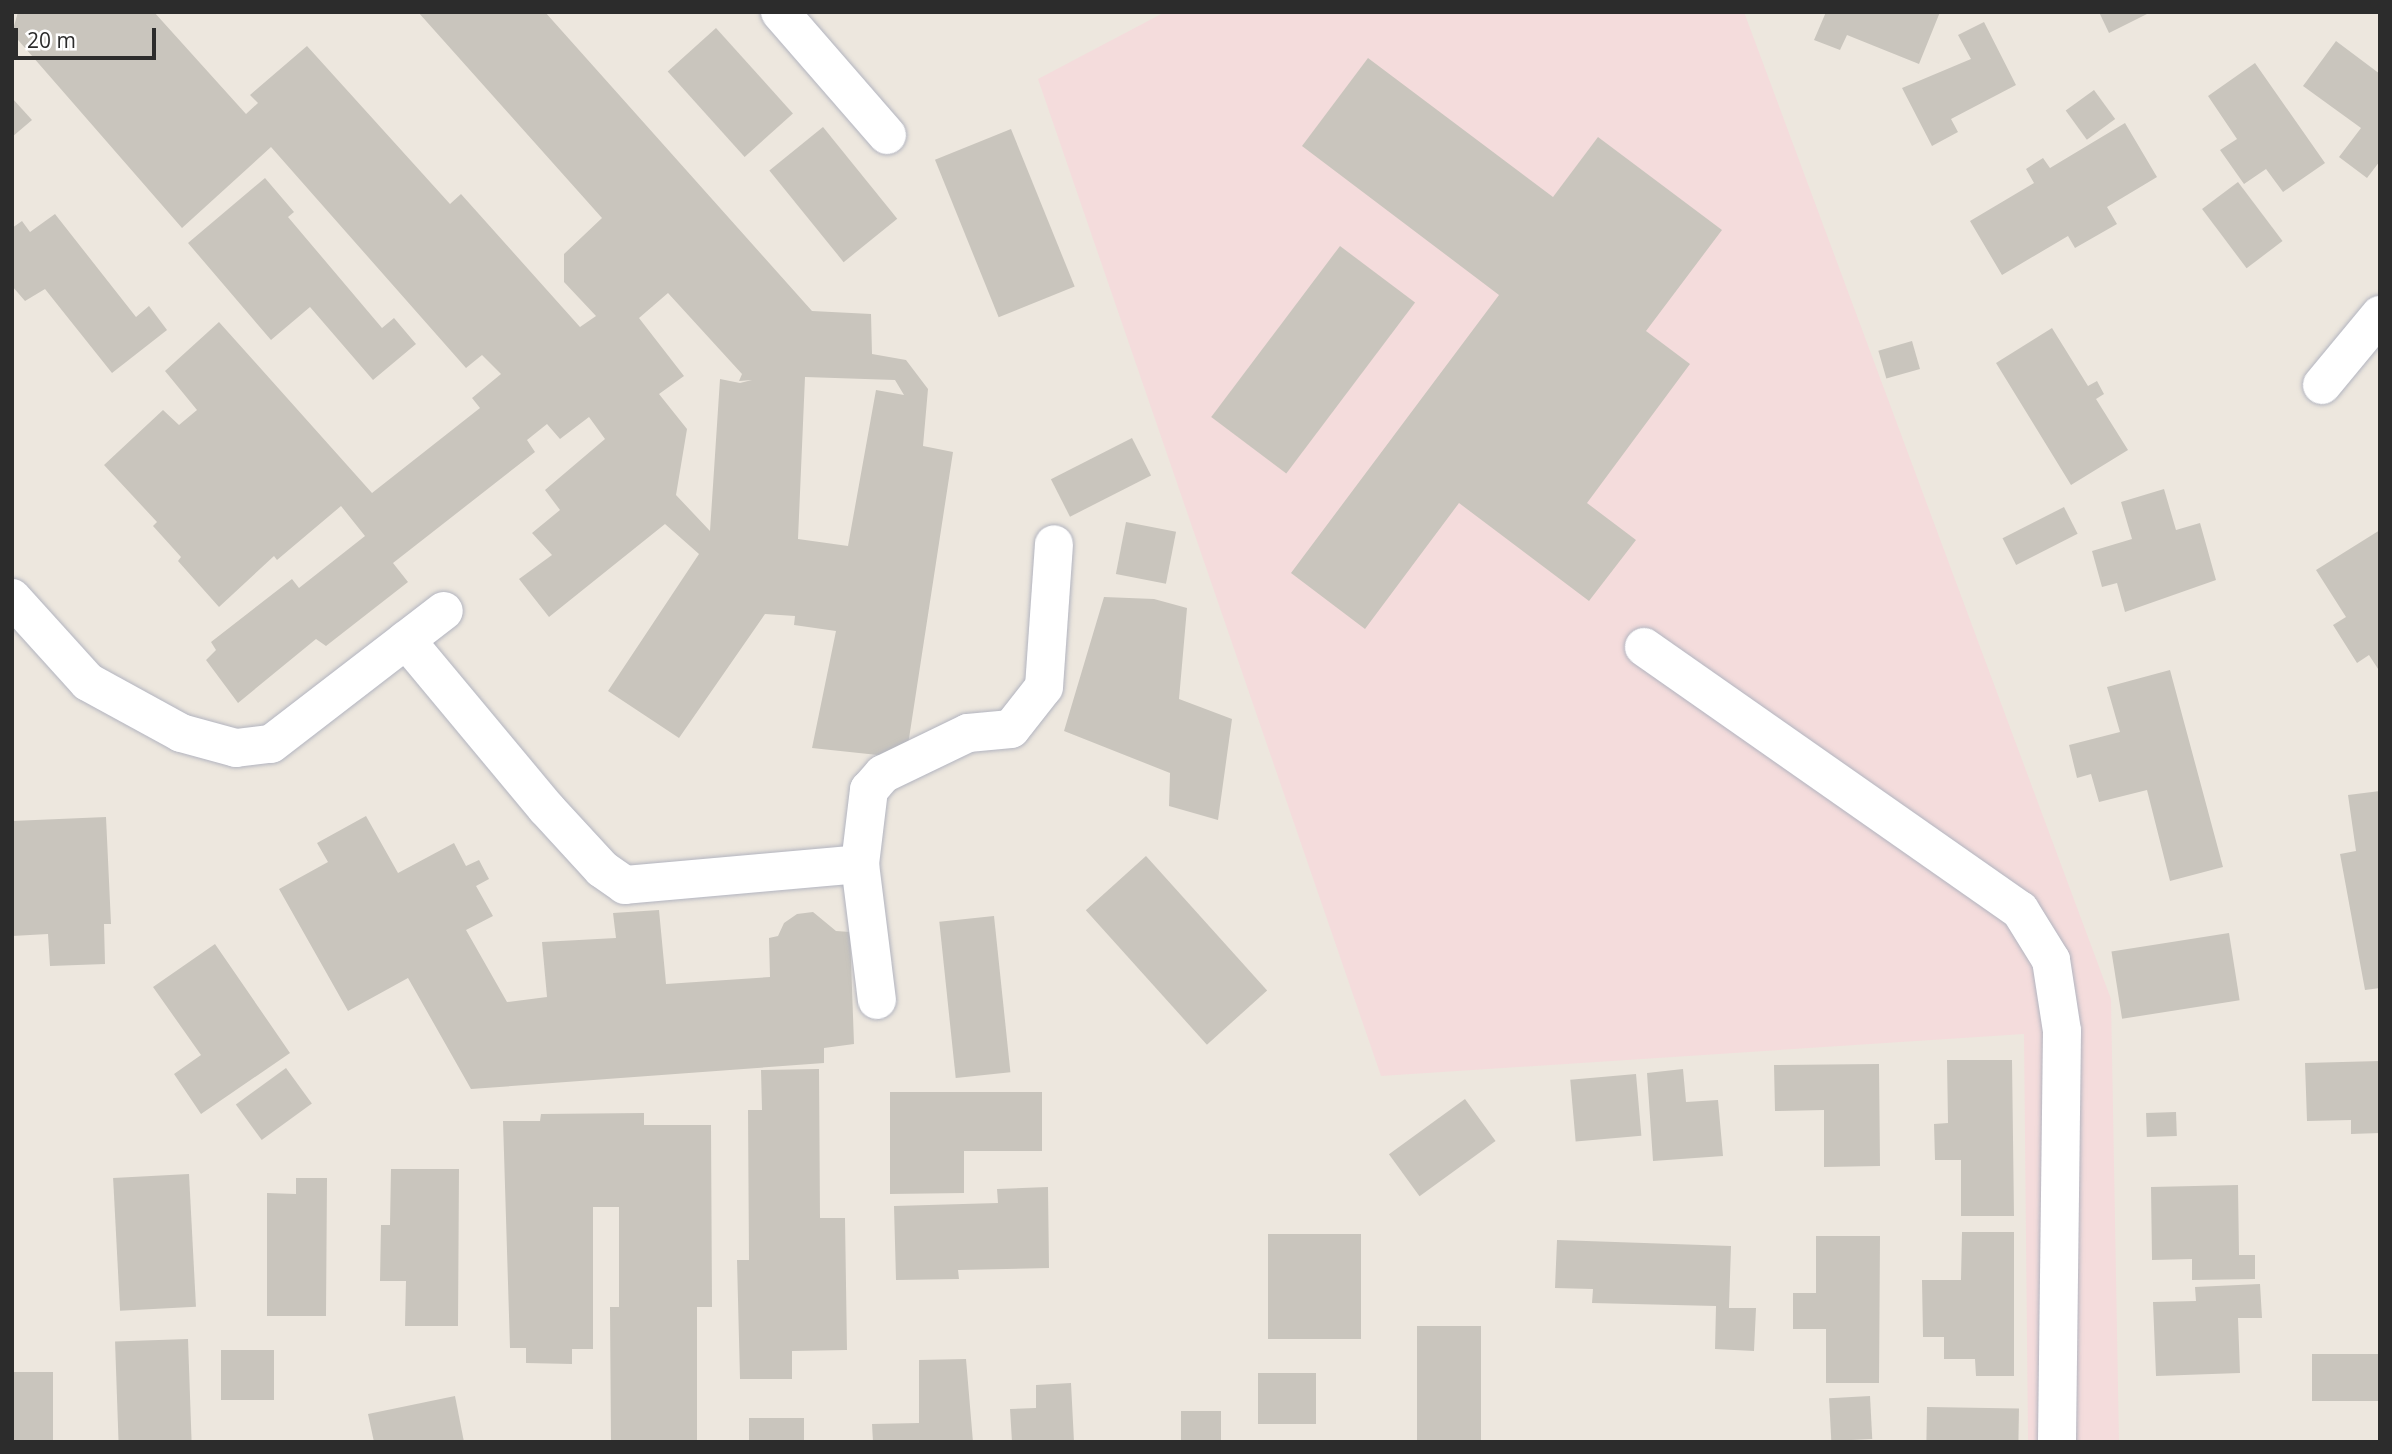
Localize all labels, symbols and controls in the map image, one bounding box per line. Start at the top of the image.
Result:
scale bar [18,14,159,58]
text: 20 m [27,26,76,54]

